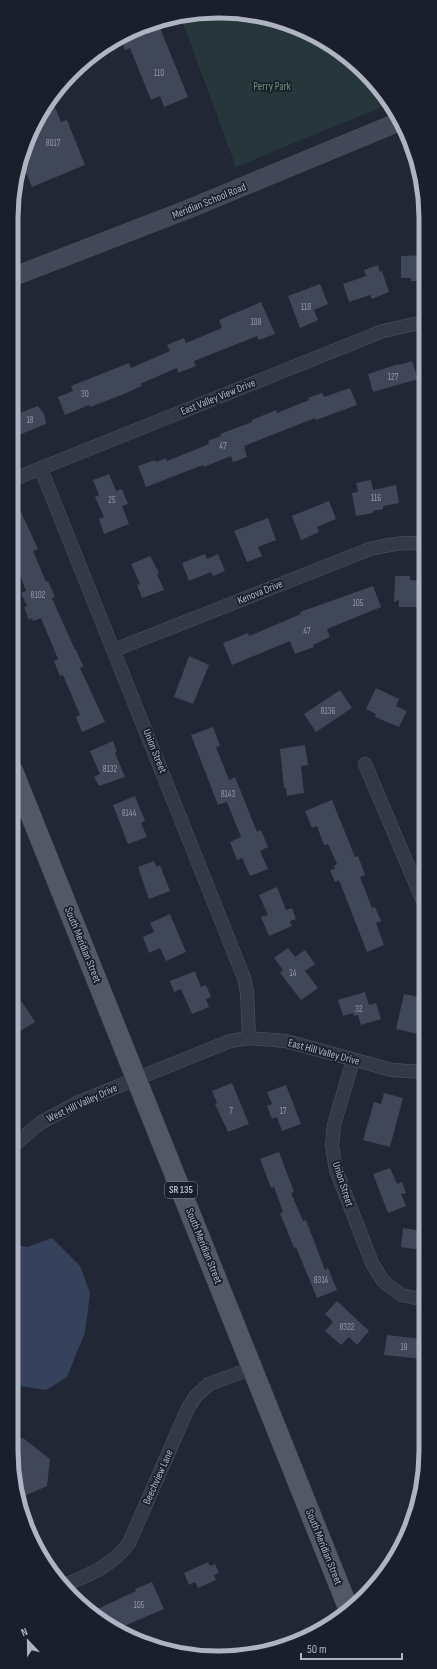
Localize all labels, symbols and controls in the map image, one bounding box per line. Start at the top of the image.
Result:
house number: 110 [154,68,164,79]
park label: Perry Park [253,80,292,93]
house number: 8017 [46,138,61,149]
street label: Meridian School Road [170,180,248,222]
house number: 118 [301,302,311,313]
house number: 108 [250,317,262,328]
house number: 127 [388,372,399,383]
street label: East Valley View Drive [179,376,257,418]
house number: 30 [81,389,89,400]
house number: 18 [26,415,34,426]
house number: 47 [219,441,227,452]
house number: 116 [371,493,381,504]
house number: 25 [108,495,116,506]
street label: Kenova Drive [235,577,285,607]
house number: 8102 [31,590,46,601]
house number: 105 [353,598,364,609]
house number: 47 [303,626,311,637]
house number: 8136 [321,706,335,717]
street label: Union Street [140,727,170,776]
house number: 8132 [103,764,118,775]
house number: 8143 [221,789,236,800]
house number: 8144 [122,808,137,819]
street label: South Meridian Street [62,905,104,985]
house number: 14 [290,968,297,979]
house number: 32 [355,1004,363,1015]
street label: East Hill Valley Drive [287,1036,361,1068]
street label: West Hill Valley Drive [45,1081,119,1125]
house number: 7 [229,1106,233,1117]
house number: 17 [280,1106,287,1117]
street label: Union Street [330,1160,357,1209]
road number: SR 135 [165,1182,197,1198]
street label: South Meridian Street [183,1206,225,1286]
house number: 8314 [314,1275,329,1286]
house number: 8322 [339,1322,355,1333]
house number: 19 [400,1342,408,1353]
street label: Beechview Lane [140,1447,176,1507]
street label: South Meridian Street [303,1507,345,1587]
house number: 105 [134,1600,145,1611]
north arrow [8,1621,48,1661]
text: N [19,1625,30,1639]
scale bar [301,1635,402,1661]
text: 50 m [307,1642,327,1657]

